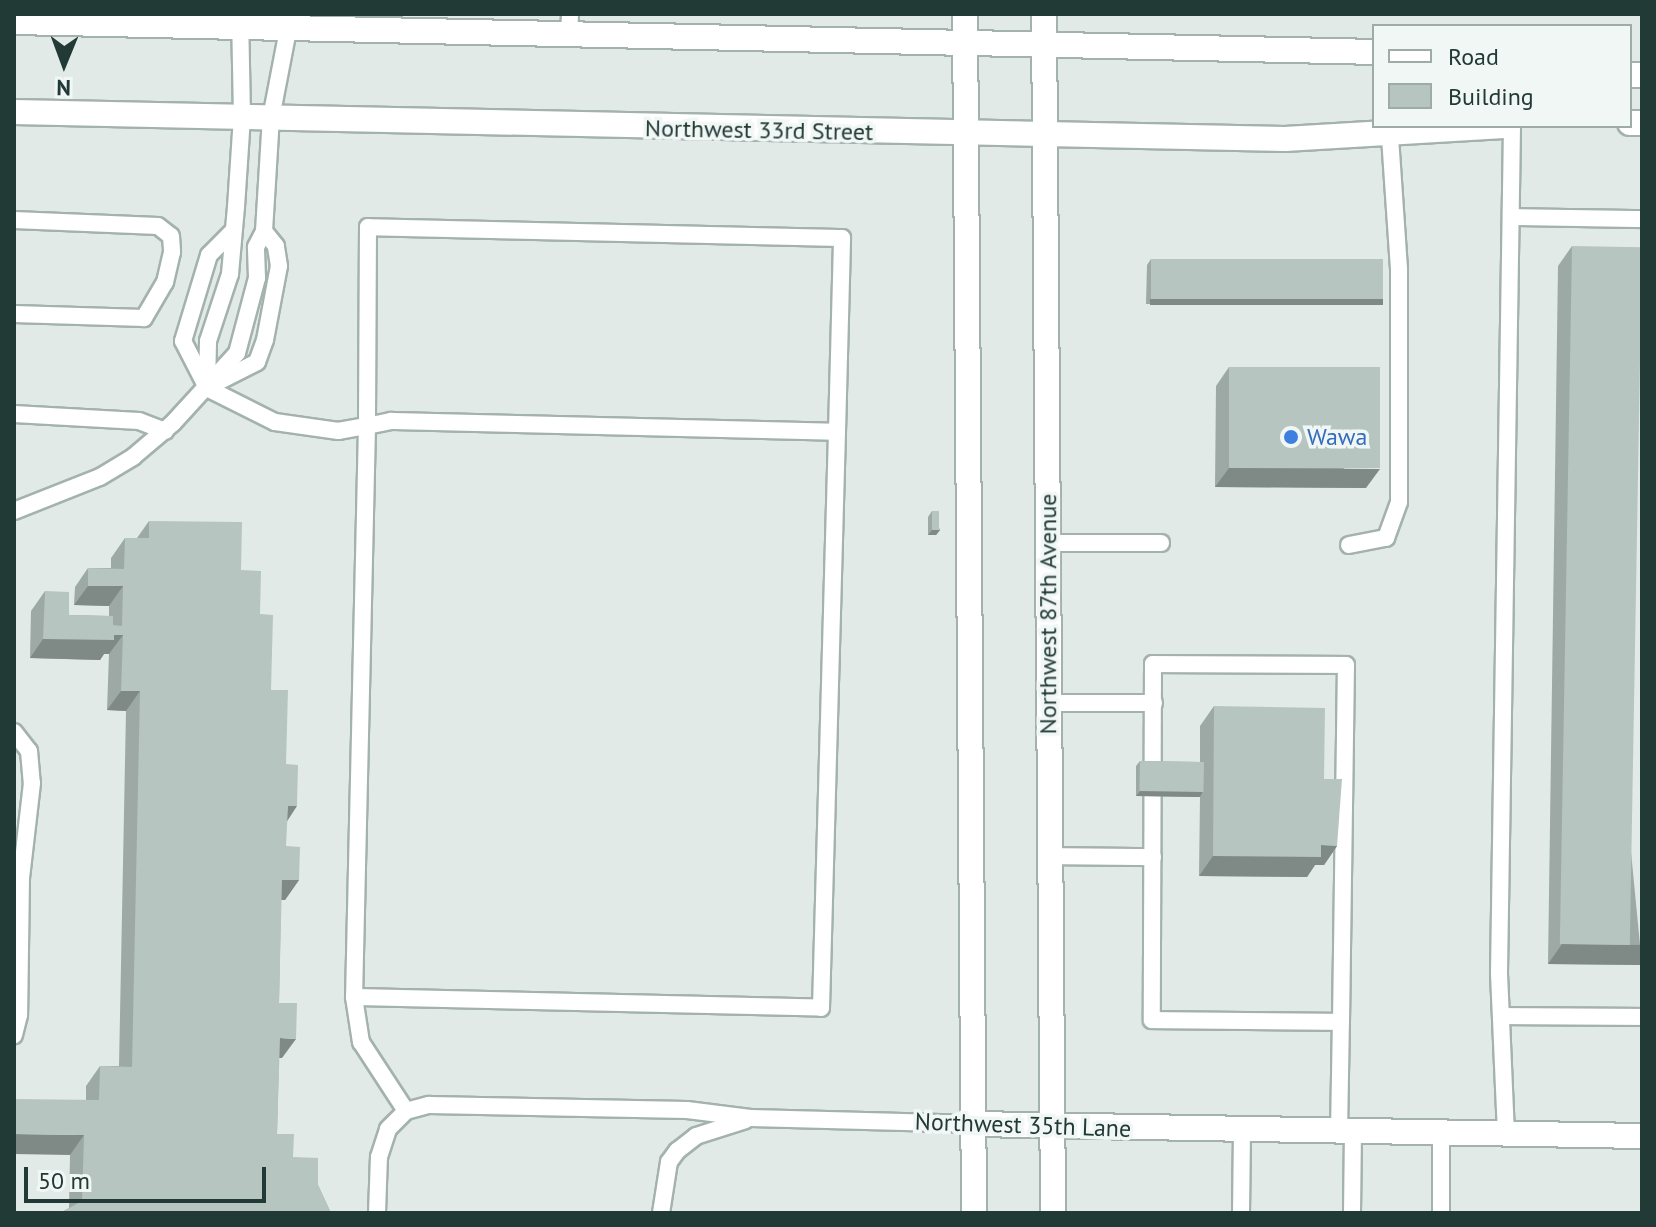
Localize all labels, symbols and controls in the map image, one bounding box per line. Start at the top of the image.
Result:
north arrow [24,24,104,104]
legend [1372,24,1632,128]
text: Road [1448,41,1499,72]
text: N [56,74,71,102]
text: Building [1448,81,1534,112]
street label: Northwest 33rd Street [645,114,873,146]
place label: Wawa [1307,423,1367,451]
marker: Wawa [1282,428,1300,446]
street label: Northwest 87th Avenue [1034,493,1062,735]
street label: Northwest 35th Lane [914,1107,1132,1143]
scale bar [28,1151,270,1201]
text: 50 m [38,1165,90,1196]

